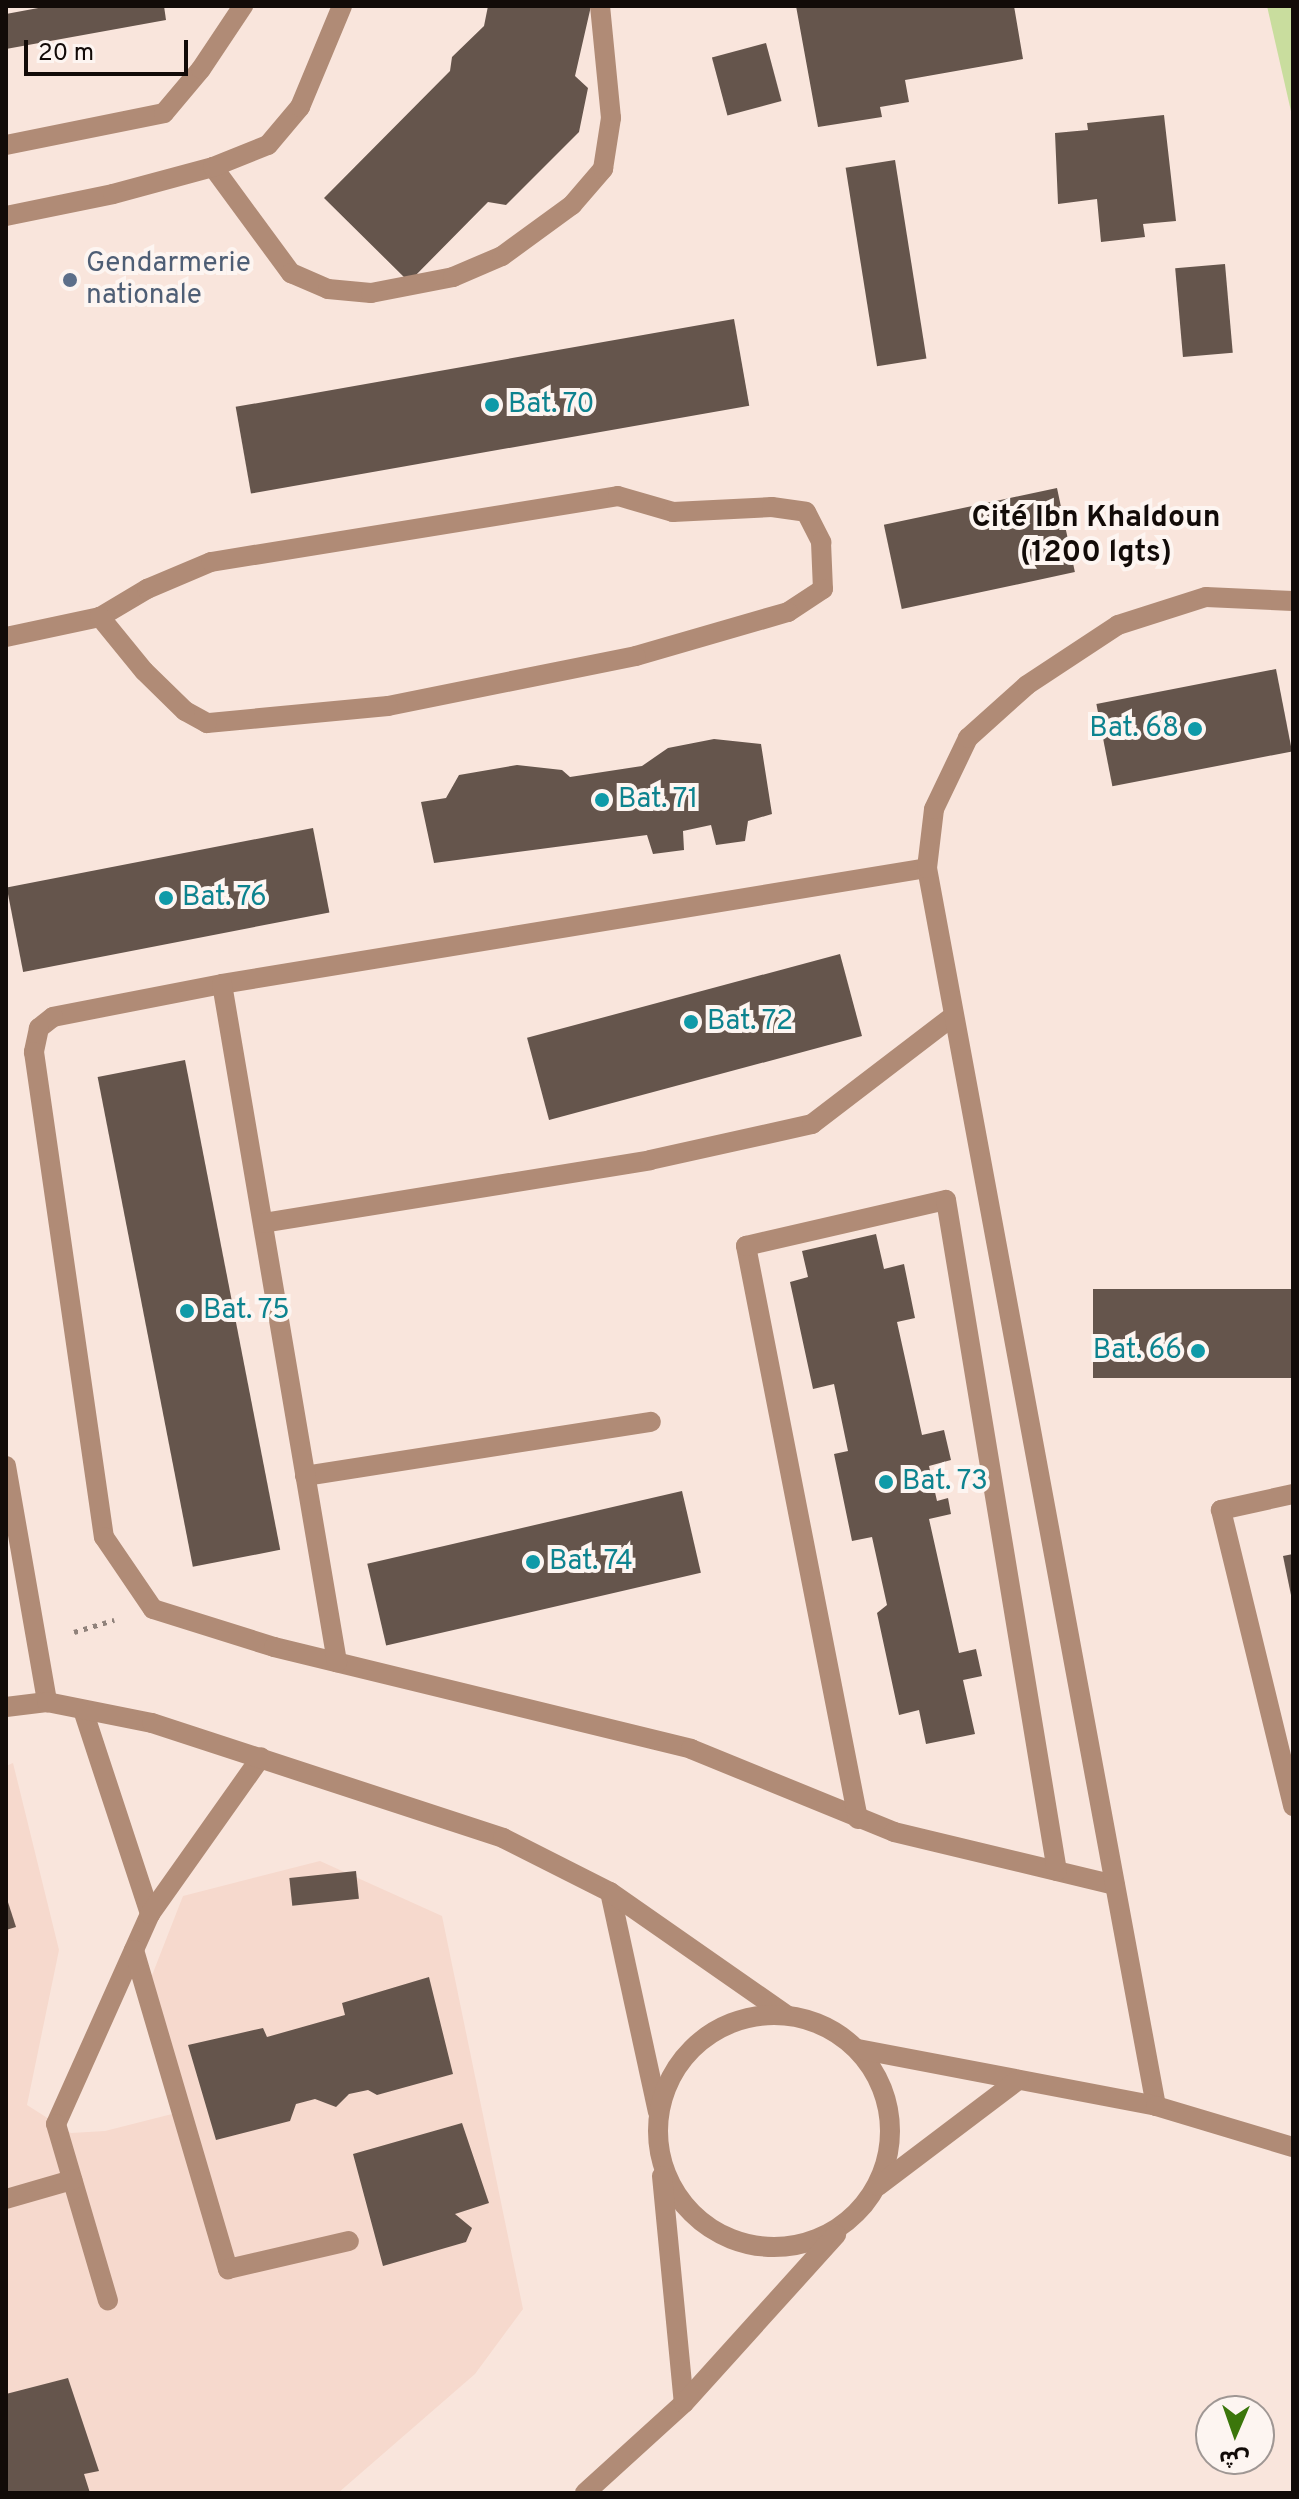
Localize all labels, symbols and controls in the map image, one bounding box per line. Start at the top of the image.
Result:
scale bar [28,24,192,74]
text: 20 m [38,39,94,69]
place label: Gendarmerie nationale [86,247,251,313]
marker: Gendarmerie nationale [61,271,79,289]
place label: Bat. 70 [508,388,596,422]
marker: Bat. 70 [483,396,501,414]
district label: Cité Ibn Khaldoun (1200 lgts) [972,501,1220,572]
place label: Bat. 68 [1089,712,1179,746]
marker: Bat. 68 [1186,720,1204,738]
place label: Bat. 71 [618,783,699,817]
marker: Bat. 71 [593,791,611,809]
place label: Bat. 76 [182,881,268,915]
marker: Bat. 76 [157,889,175,907]
place label: Bat. 72 [707,1005,794,1039]
marker: Bat. 72 [682,1013,700,1031]
place label: Bat. 75 [203,1294,291,1328]
marker: Bat. 75 [178,1302,196,1320]
place label: Bat. 66 [1093,1334,1182,1368]
marker: Bat. 66 [1189,1342,1207,1360]
place label: Bat. 73 [902,1465,989,1499]
marker: Bat. 73 [877,1473,895,1491]
place label: Bat. 74 [549,1545,634,1579]
marker: Bat. 74 [524,1553,542,1571]
north arrow [1195,2395,1275,2475]
text: ش [1219,2443,1250,2472]

